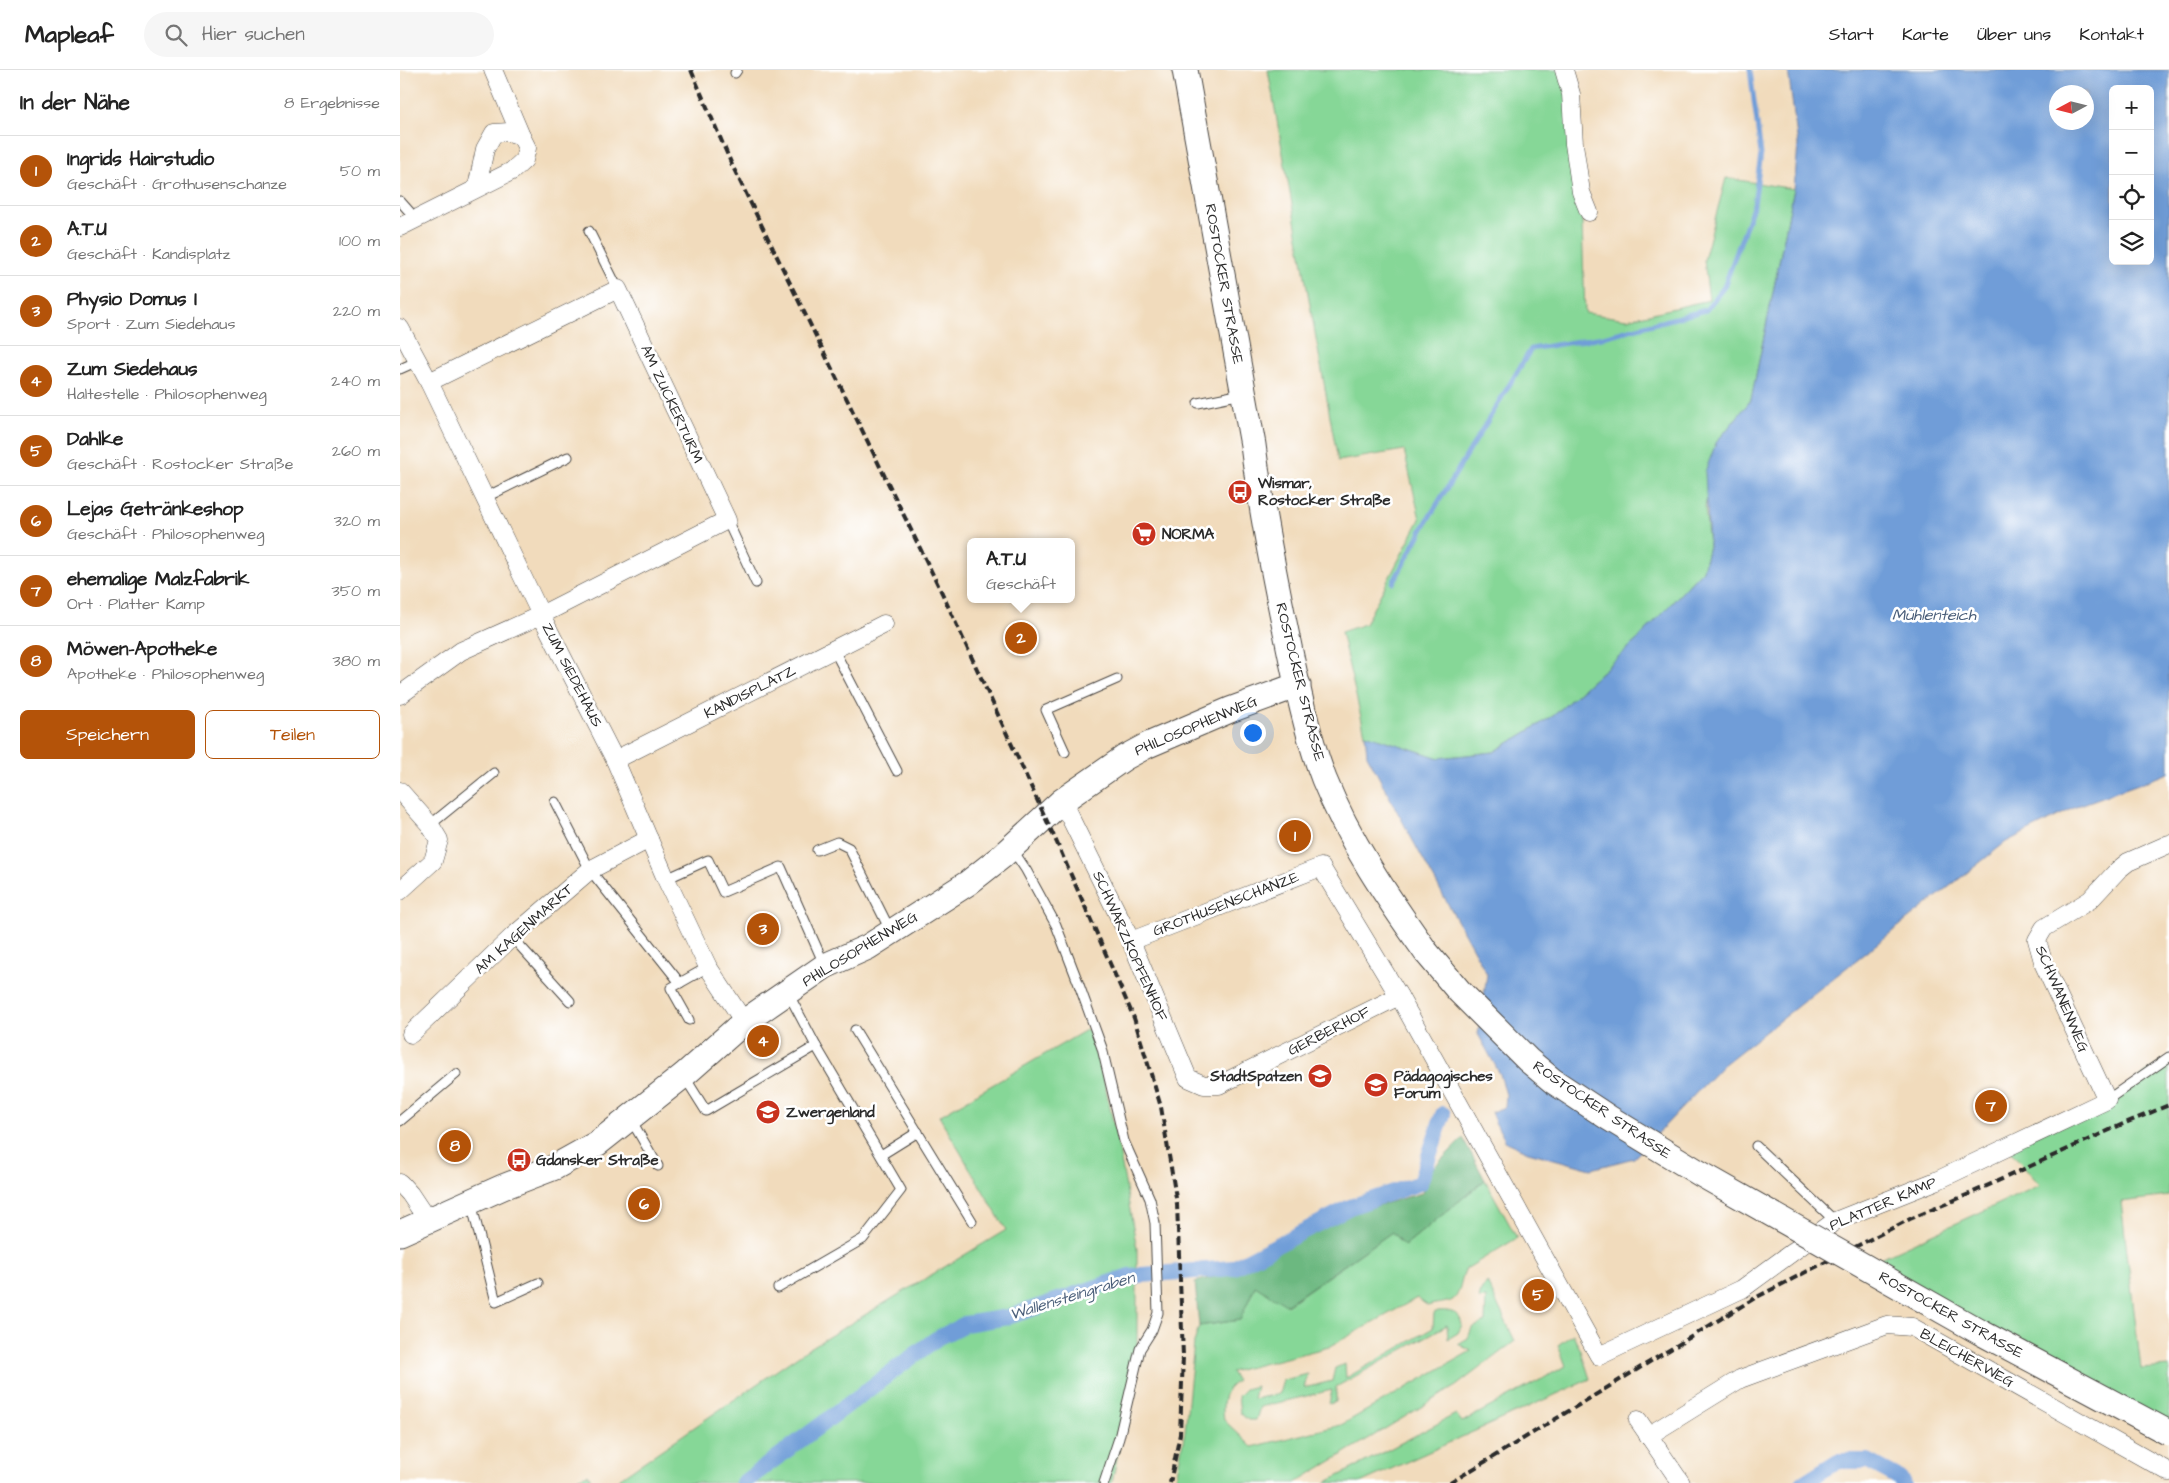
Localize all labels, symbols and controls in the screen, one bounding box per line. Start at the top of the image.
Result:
search box [144,12,494,57]
text: Mapleaf [25,18,114,52]
icon: search [162,21,190,49]
text: Hier suchen [202,21,305,48]
text: Start [1829,22,1874,47]
text: Karte [1902,22,1949,47]
text: Über uns [1977,22,2051,47]
text: Kontakt [2079,22,2144,47]
north arrow [2049,85,2094,130]
map controls [2109,85,2154,265]
button: + [2109,85,2154,130]
text: In der Nähe [20,88,130,117]
text: 8 Ergebnisse [284,92,380,114]
button: − [2109,130,2154,175]
text: Ingrids Hairstudio [67,146,214,173]
text: 1 [35,160,37,182]
text: 50 m [340,160,380,182]
text: Geschäft · Grothusenschanze [67,173,287,195]
button: locate [2109,175,2154,220]
street label: ROSTOCKER STRASSE [1200,202,1248,366]
text: A.T.U [67,216,107,243]
button: layers [2109,220,2154,265]
text: 2 [31,230,41,252]
text: 100 m [339,230,380,252]
text: Geschäft · Kandisplatz [67,243,230,265]
text: Physio Domus I [67,286,197,313]
text: 3 [32,300,40,322]
text: 220 m [333,300,380,322]
text: Sport · Zum Siedehaus [67,313,236,335]
street label: AM ZUCKERTURM [635,341,709,467]
text: Zum Siedehaus [67,356,198,383]
text: 4 [31,370,41,392]
text: 240 m [331,370,380,392]
text: Haltestelle · Philosophenweg [67,383,267,405]
text: Dahlke [67,426,123,453]
text: 5 [30,440,42,462]
text: 260 m [332,440,380,462]
text: Geschäft · Rostocker Straße [67,453,293,475]
place label: Wismar, Rostocker Straße [1257,473,1391,511]
bus stop icon: Wismar, Rostocker Straße [1227,479,1253,505]
text: Lejas Getränkeshop [67,496,244,523]
text: 6 [31,510,41,532]
text: 320 m [334,510,380,532]
supermarket icon: NORMA [1131,521,1157,547]
text: Geschäft · Philosophenweg [67,523,264,545]
place label: NORMA [1162,524,1215,545]
popup [967,538,1075,603]
text: A.T.U [986,546,1026,573]
text: ehemalige Malzfabrik [67,566,249,593]
text: Geschäft [986,573,1056,595]
text: 7 [31,580,41,602]
text: 350 m [332,580,380,602]
text: Ort · Platter Kamp [67,593,205,615]
street label: ROSTOCKER STRASSE [1270,601,1330,763]
water label: Mühlenteich [1892,604,1977,626]
street label: ZUM SIEDEHAUS [537,619,608,731]
pin: 2 [1005,619,1037,657]
text: Möwen-Apotheke [67,636,217,663]
text: 8 [31,650,41,672]
text: 380 m [333,650,380,672]
street label: KANDISPLATZ [701,660,800,724]
text: Apotheke · Philosophenweg [67,663,264,685]
street label: PHILOSOPHENWEG [1131,690,1261,761]
button: Speichern [20,710,195,759]
button: Teilen [205,710,380,759]
your location [1240,720,1266,746]
pin: 1 [1279,817,1311,855]
street label: GROTHUSENSCHANZE [1150,866,1302,942]
street label: SCHWARZKOPFENHOF [1087,868,1173,1025]
street label: AM KAGENMARKT [470,878,579,979]
street label: PHILOSOPHENWEG [798,906,922,992]
pin: 3 [747,910,779,948]
street label: SCHWANENWEG [2030,942,2094,1056]
street label: GERBERHOF [1284,1001,1374,1061]
pin: 4 [747,1022,779,1060]
street label: ROSTOCKER STRASSE [1529,1056,1675,1164]
school or university icon: StadtSpatzen [1307,1063,1333,1089]
place label: StadtSpatzen [1209,1066,1302,1087]
place label: Pädagogisches Forum [1394,1066,1493,1104]
school or university icon: Pädagogisches Forum [1363,1072,1389,1098]
pin: 7 [1975,1087,2007,1125]
school or university icon: Zwergenland [755,1099,781,1125]
place label: Zwergenland [786,1102,875,1125]
pin: 8 [439,1127,471,1165]
bus stop icon: Gdansker Straße [506,1147,532,1173]
place label: Gdansker Straße [536,1150,659,1171]
street label: PLATTER KAMP [1826,1172,1940,1236]
pin: 6 [628,1185,660,1223]
water label: Wallensteingraben [1007,1266,1139,1326]
street label: ROSTOCKER STRASSE [1875,1266,2027,1364]
pin: 5 [1522,1276,1554,1314]
street label: BLEICHERWEG [1916,1323,2018,1393]

